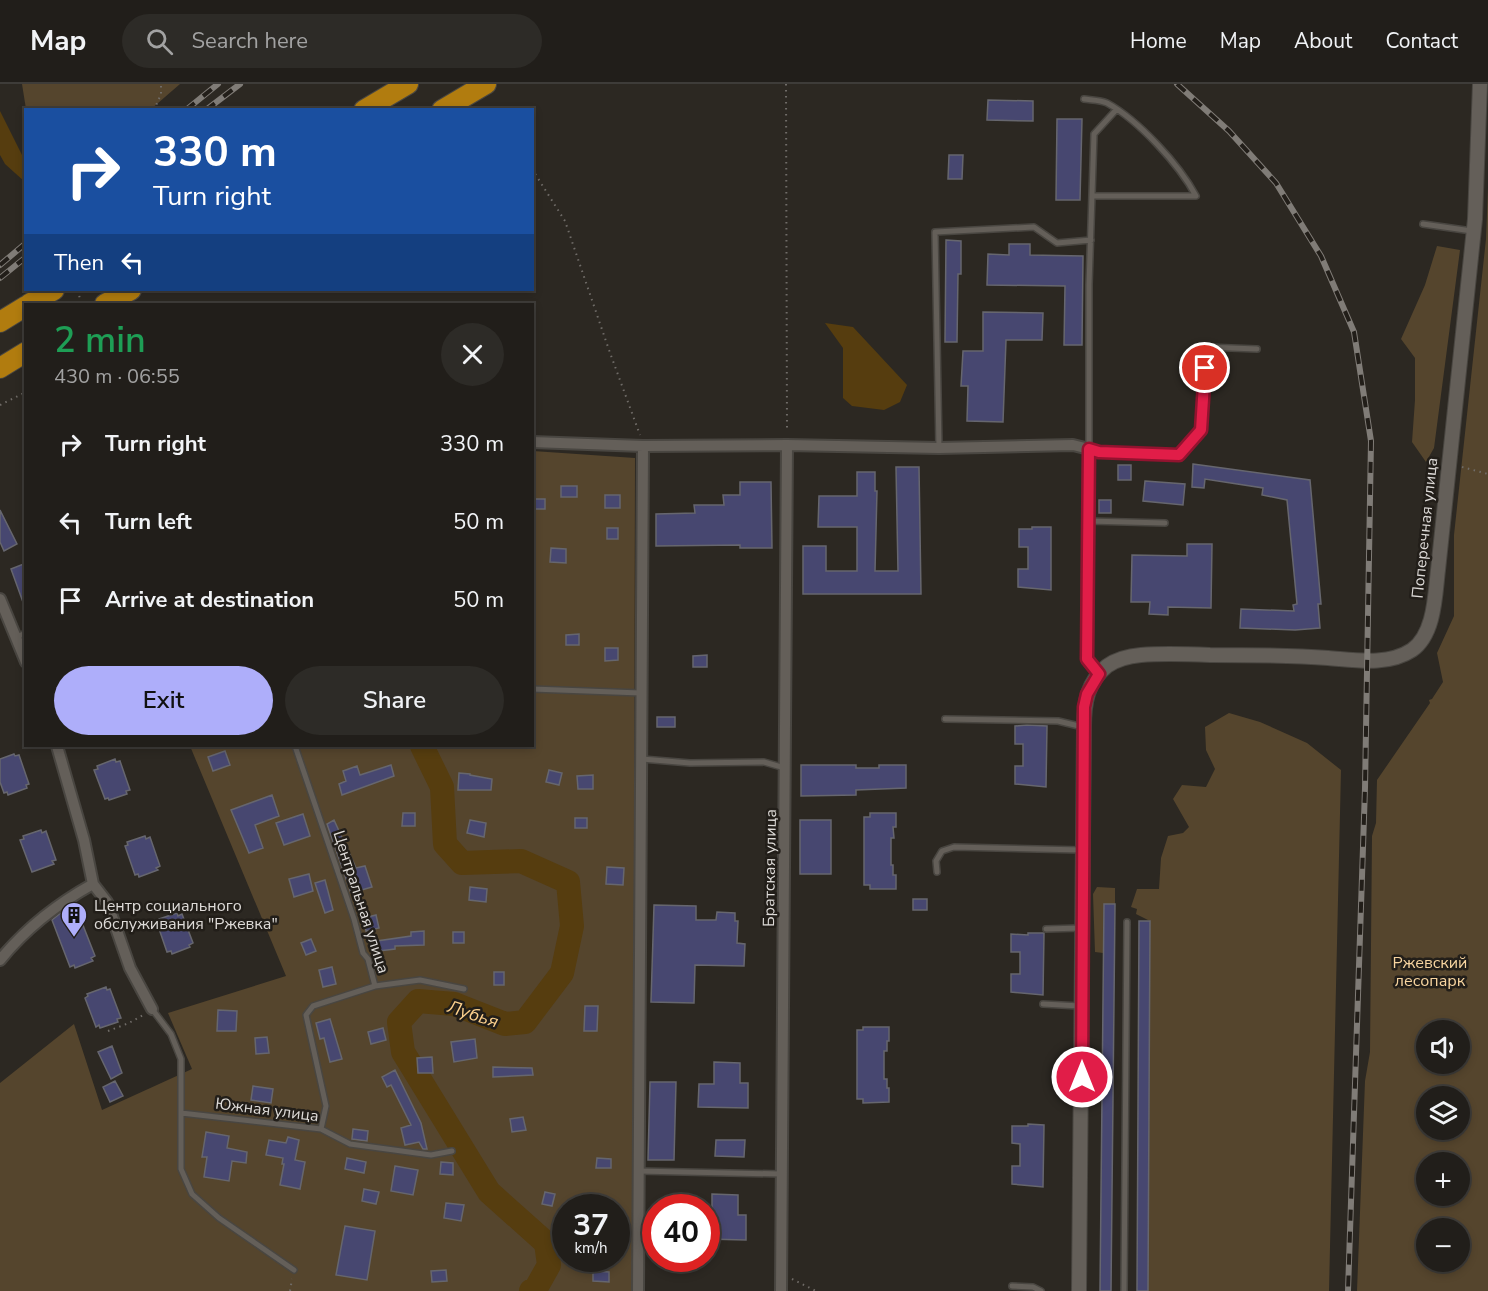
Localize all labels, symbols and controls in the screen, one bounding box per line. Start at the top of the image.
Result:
search box [122,14,542,68]
text: Map [30,22,86,60]
icon: search [143,25,176,58]
text: Search here [191,26,308,56]
text: Home [1130,27,1187,55]
text: Map [1220,27,1261,55]
text: About [1294,27,1352,55]
text: Contact [1385,27,1458,55]
text: 330 m [153,124,277,181]
icon: right [54,132,132,210]
text: Turn right [153,178,271,215]
icon: left [116,246,149,279]
text: Then [54,248,104,278]
text: 2 min [54,316,146,365]
button: close [441,323,504,386]
pin [1179,342,1230,393]
icon: arrive [1188,351,1221,384]
text: 430 m · 06:55 [54,363,180,390]
icon: right [54,428,87,461]
text: Turn right [105,429,206,459]
text: 330 m [440,429,504,459]
street label: Поперечная улица [1407,456,1443,600]
icon: left [54,506,87,539]
text: Turn left [105,507,192,537]
text: 50 m [453,507,504,537]
icon: arrive [54,584,87,617]
text: Arrive at destination [105,585,314,615]
text: 50 m [453,585,504,615]
button: Exit [54,666,273,735]
button: Share [285,666,504,735]
street label: Братская улица [758,809,782,927]
street label: Центральная улица [328,828,394,976]
place label: Центр социального обслуживания "Ржевка" [94,895,278,935]
building icon: Центр социального обслуживания "Ржевка" [59,900,89,938]
park label: Ржевский лесопарк [1393,952,1467,992]
water label: Лубья [443,994,502,1034]
map controls [1416,1020,1470,1272]
button: sound [1416,1020,1470,1074]
position arrow [1050,1045,1114,1109]
button: layers [1416,1086,1470,1140]
street label: Южная улица [214,1093,320,1127]
button: + [1416,1152,1470,1206]
speed limit sign: 40 [642,1194,720,1272]
text: 37 [573,1205,609,1246]
button: − [1416,1218,1470,1272]
text: km/h [574,1238,608,1258]

